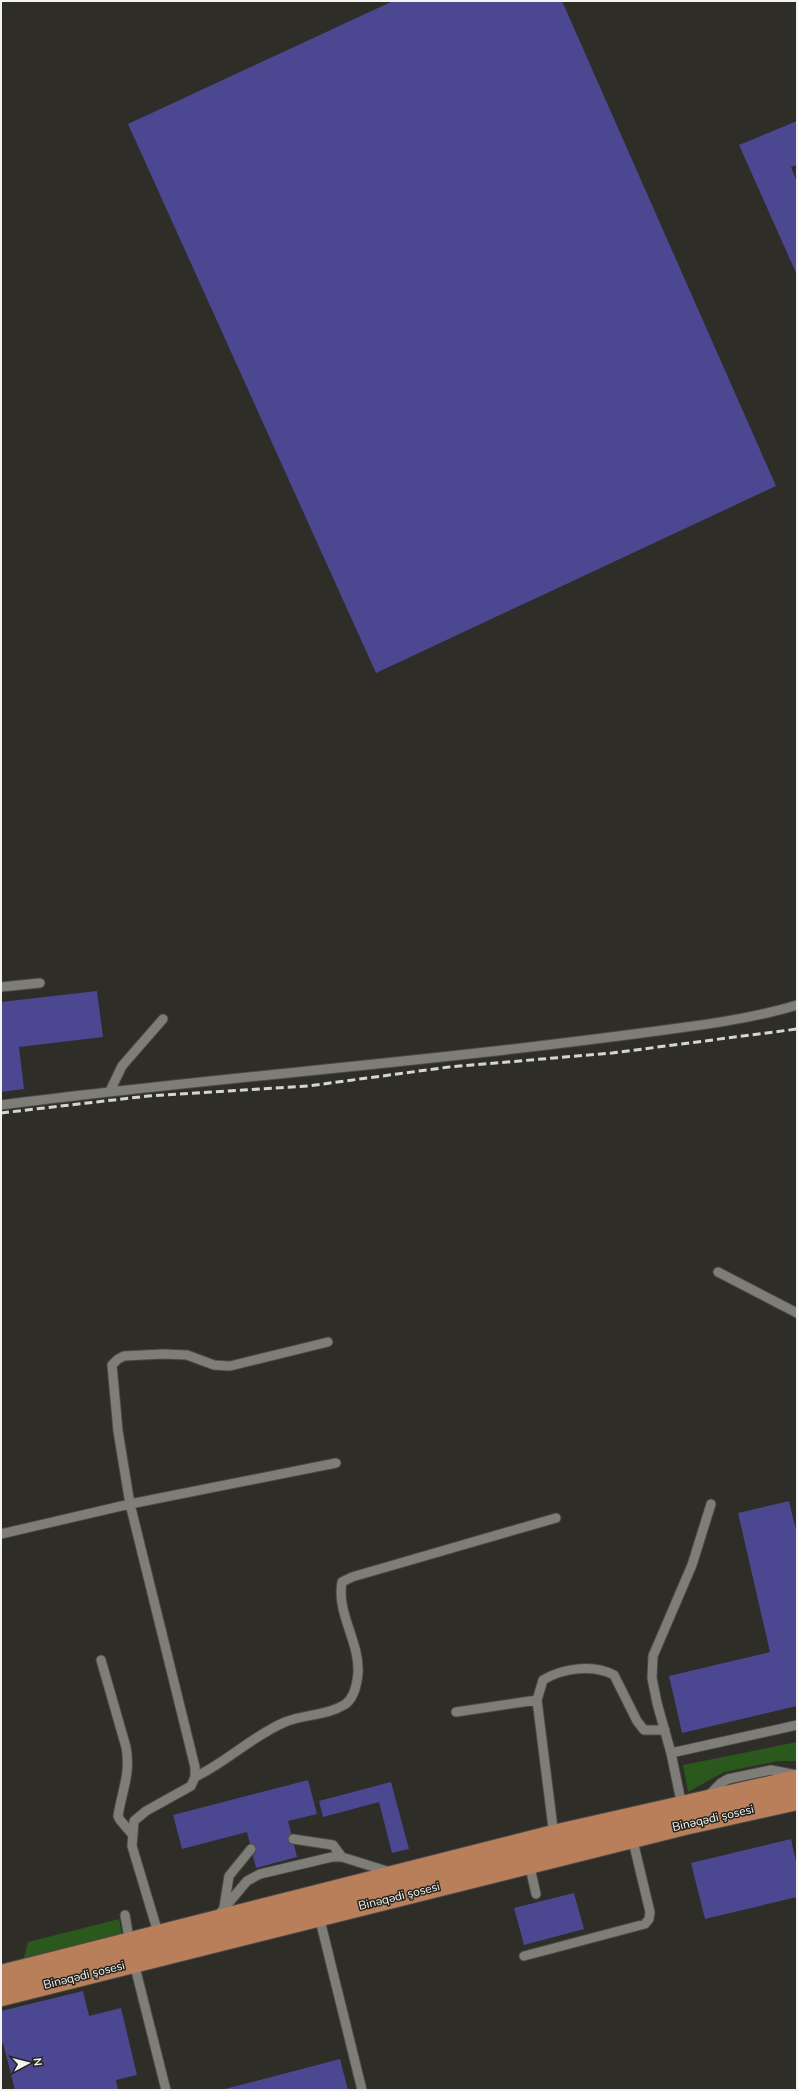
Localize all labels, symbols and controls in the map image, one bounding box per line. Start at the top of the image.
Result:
street label: Binəqədi şosesi [671,1801,755,1835]
street label: Binəqədi şosesi [357,1878,441,1914]
street label: Binəqədi şosesi [42,1957,126,1993]
north arrow [8,2043,48,2083]
text: N [29,2057,45,2067]

